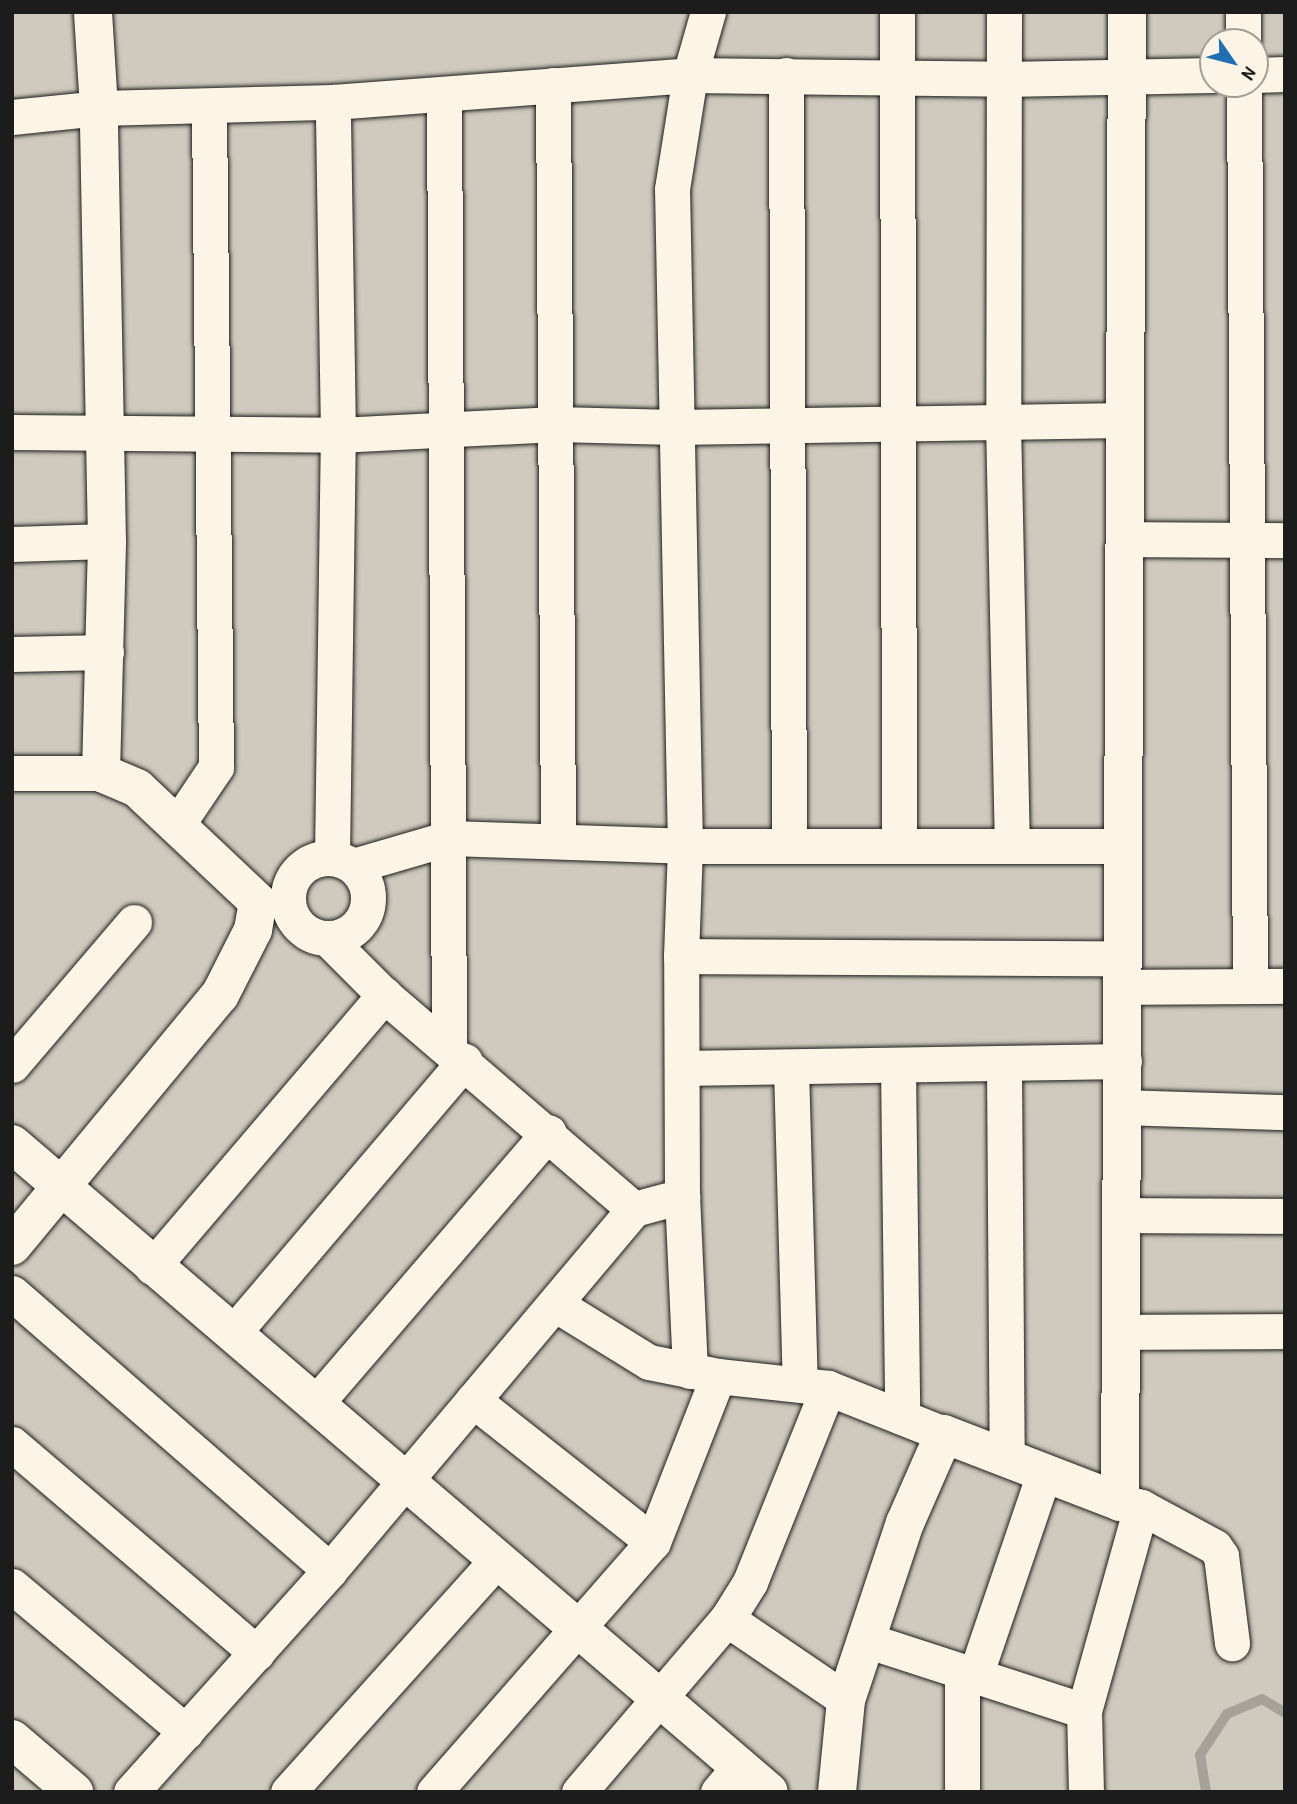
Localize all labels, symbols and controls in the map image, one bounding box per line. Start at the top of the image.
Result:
north arrow [1199,28,1269,98]
text: N [1236,62,1263,85]

